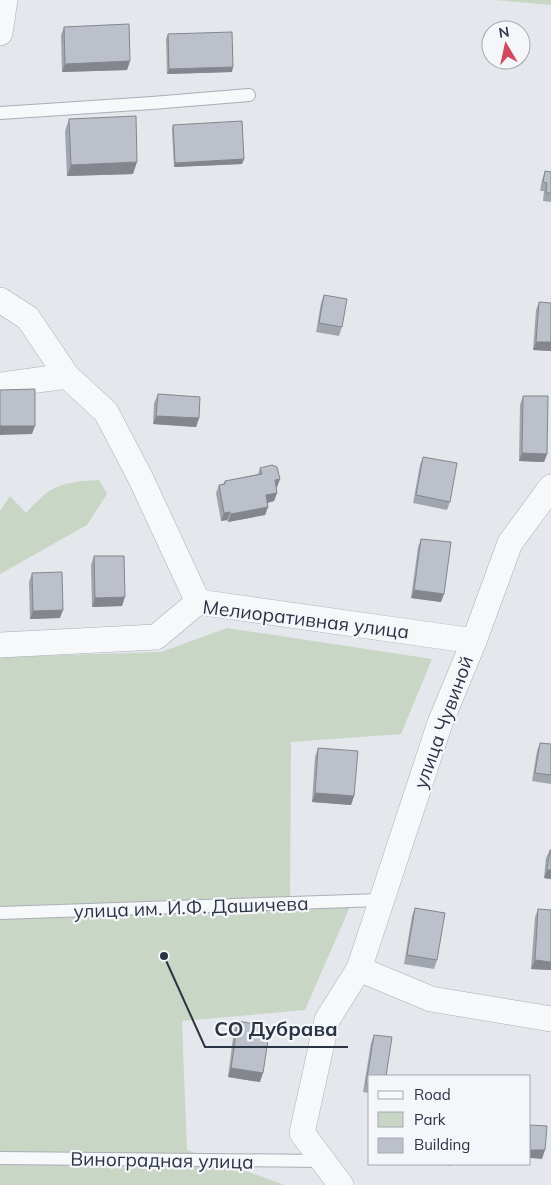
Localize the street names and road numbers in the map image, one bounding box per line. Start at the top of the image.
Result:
street label: Мелиоративная улица [201,594,411,644]
street label: улица Чувиной [408,652,478,792]
street label: улица им. И.Ф. Дашичева [73,891,309,923]
street label: Виноградная улица [70,1146,254,1174]

